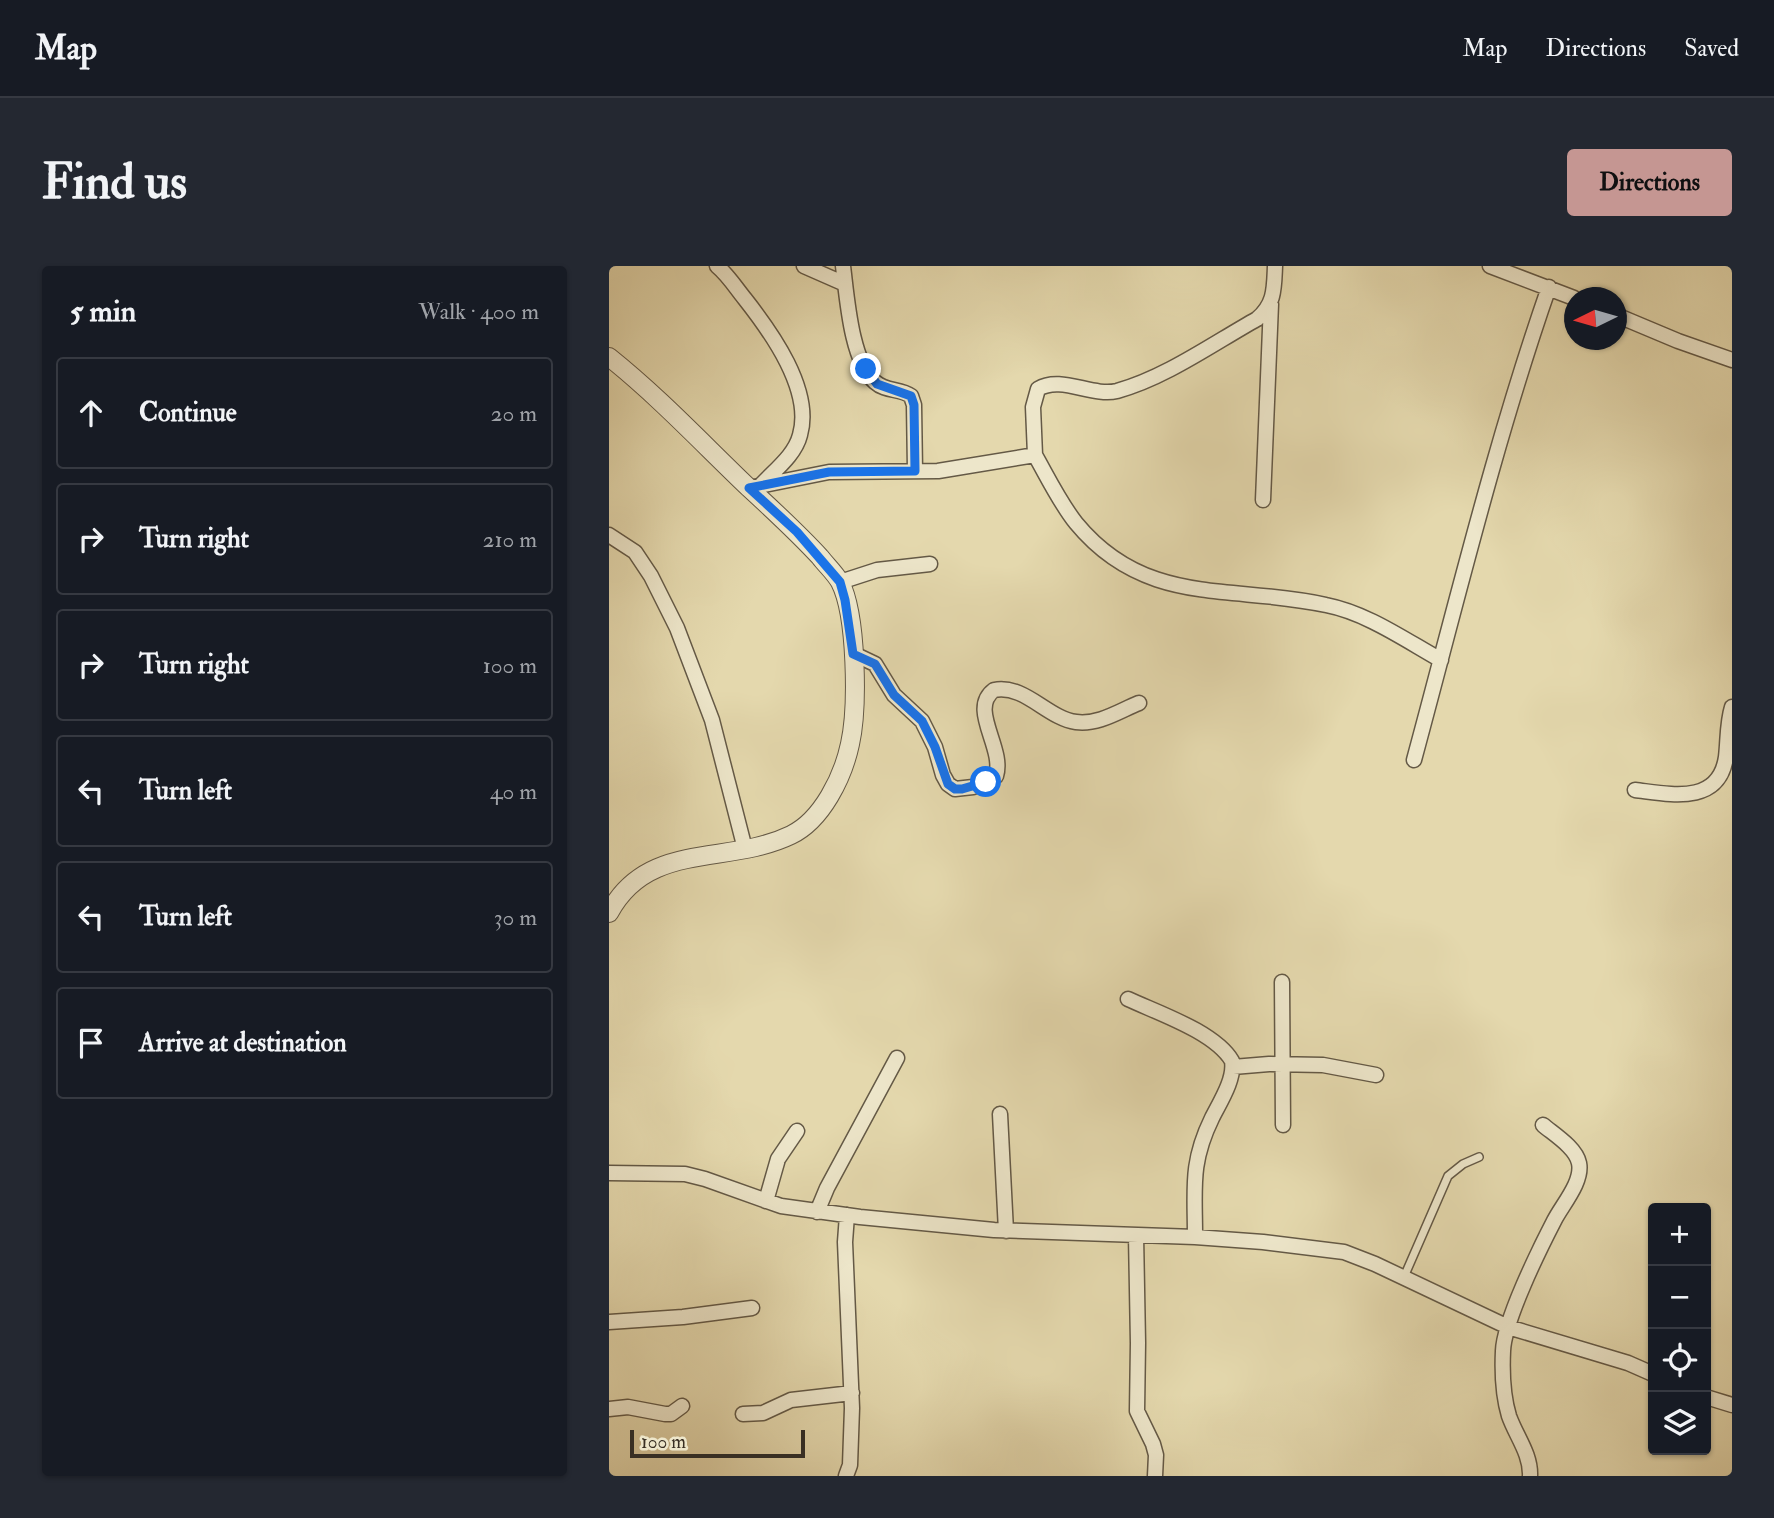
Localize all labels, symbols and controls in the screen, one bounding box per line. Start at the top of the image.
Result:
text: Map [35,28,97,69]
text: Map [1462,33,1507,64]
text: Directions [1545,33,1646,64]
text: Saved [1684,33,1739,64]
button: Directions [1567,149,1732,216]
text: Find us [42,152,187,213]
north arrow [1564,287,1627,350]
text: 5 min [70,293,136,330]
text: Walk · 400 m [418,297,539,326]
route end [850,353,881,384]
icon: ahead [72,394,110,432]
text: Continue [139,397,237,429]
text: 20 m [491,399,537,428]
icon: right [72,520,110,558]
text: Turn right [139,523,249,555]
text: 210 m [483,525,537,554]
icon: right [72,646,110,684]
text: Turn right [139,649,249,681]
text: 100 m [483,651,537,680]
route start [970,766,1001,797]
icon: left [72,772,110,810]
text: Turn left [139,775,232,807]
text: 40 m [490,777,537,806]
icon: left [72,898,110,936]
text: Turn left [139,901,232,933]
text: 30 m [494,903,537,932]
icon: arrive [72,1024,110,1062]
text: Arrive at destination [139,1027,347,1059]
map controls [1648,1203,1711,1455]
button: + [1648,1203,1711,1266]
button: − [1648,1266,1711,1329]
button: locate [1648,1329,1711,1392]
button: layers [1648,1392,1711,1455]
scale bar [630,1427,805,1459]
text: 100 m [641,1430,686,1454]

